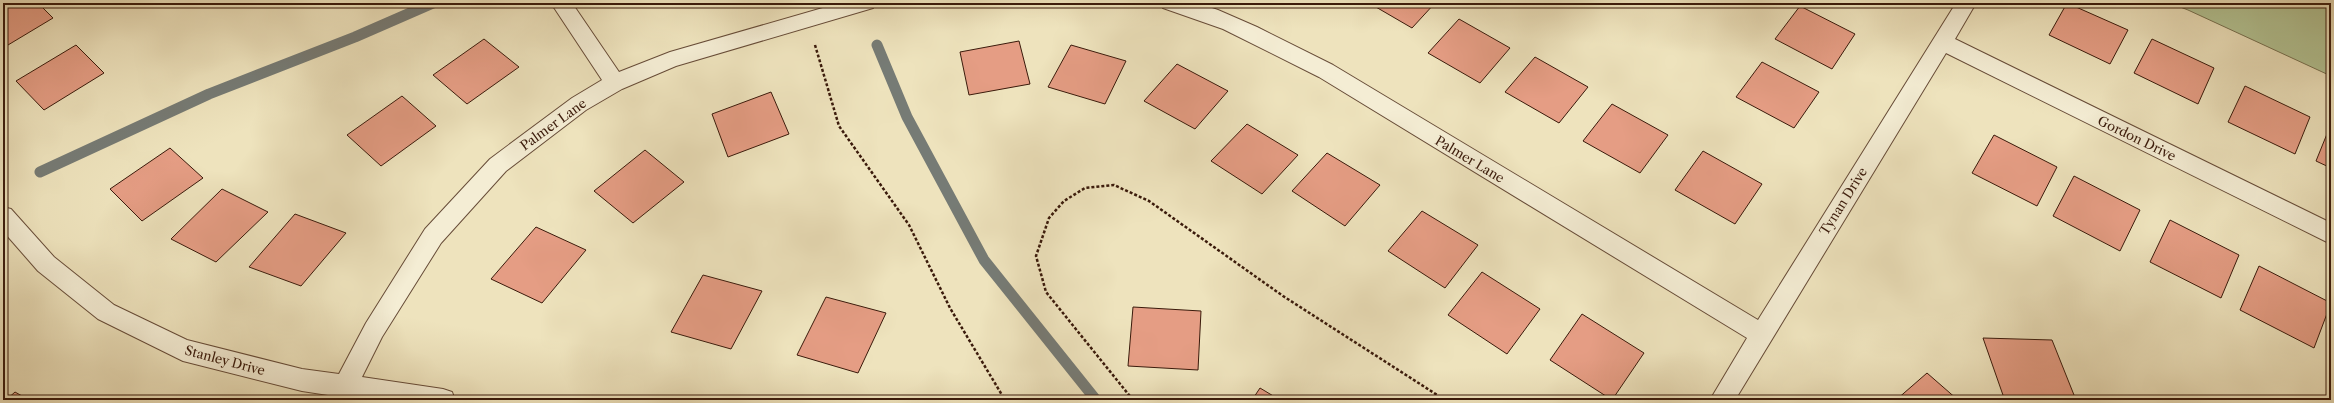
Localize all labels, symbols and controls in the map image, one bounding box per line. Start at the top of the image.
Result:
street label: Palmer Lane [517,95,589,153]
street label: Gordon Drive [2095,112,2179,164]
street label: Palmer Lane [1432,132,1508,186]
street label: Tynan Drive [1816,164,1870,238]
street label: Stanley Drive [183,342,267,378]

